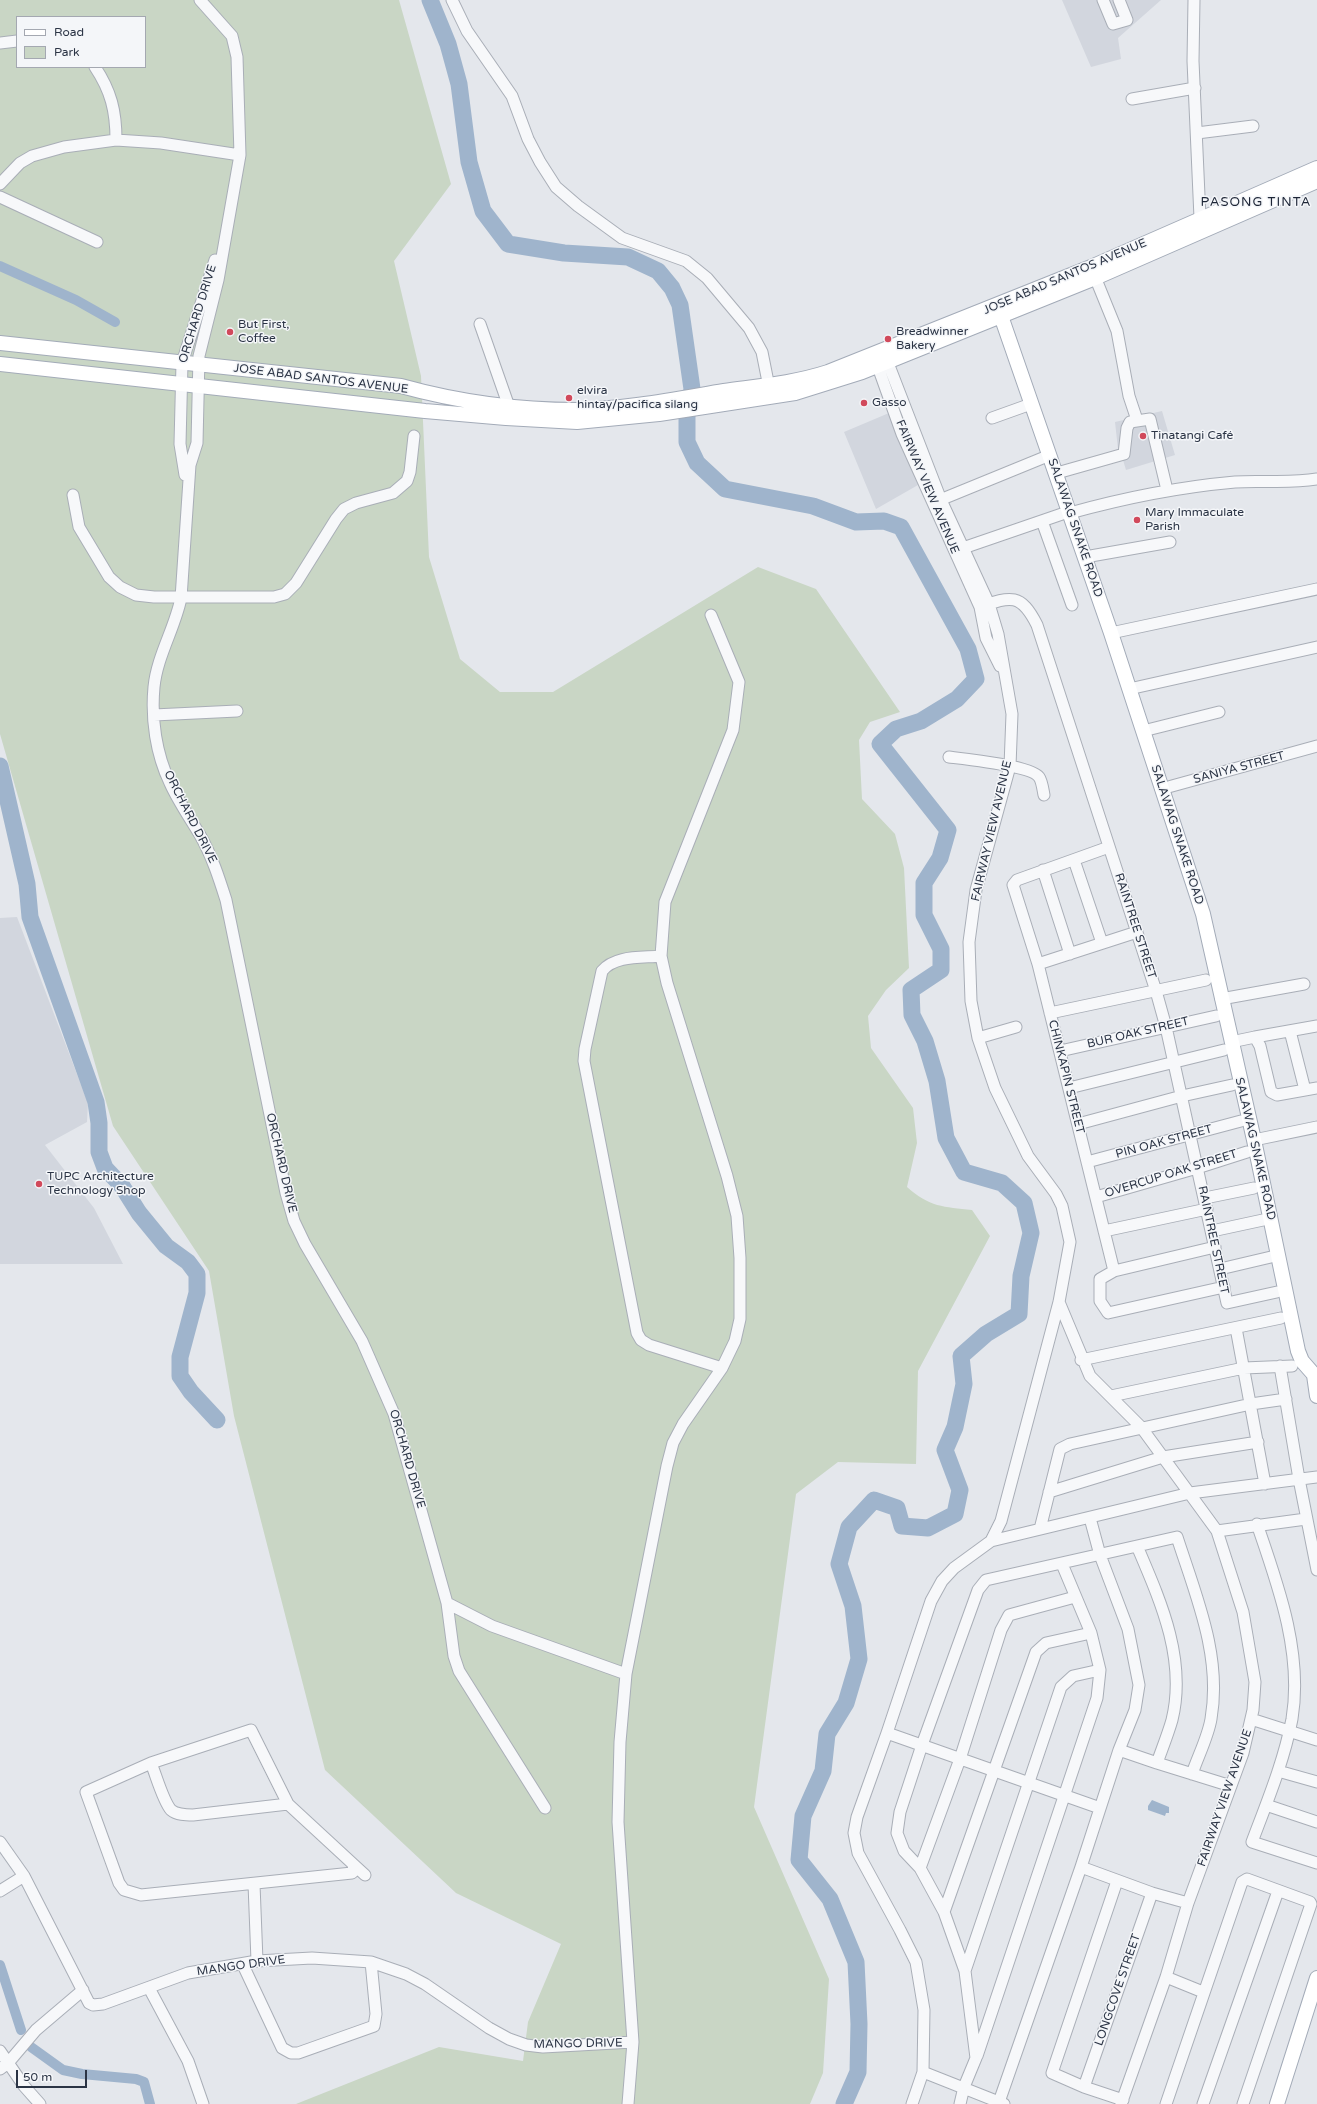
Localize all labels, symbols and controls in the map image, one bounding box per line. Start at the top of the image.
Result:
legend [16,16,146,68]
text: Road [54,25,84,39]
text: Park [54,45,80,59]
district label: PASONG TINTA [1201,195,1311,211]
street label: JOSE ABAD SANTOS AVENUE [981,236,1149,318]
street label: ORCHARD DRIVE [176,263,220,365]
place label: But First, Coffee [238,318,289,346]
place label: Breadwinner Bakery [896,325,968,353]
marker: But First, Coffee [225,327,235,337]
marker: Breadwinner Bakery [883,334,893,344]
street label: JOSE ABAD SANTOS AVENUE [233,361,409,397]
place label: elvira hintay/pacifica silang [577,384,698,412]
marker: elvira hintay/pacifica silang [564,393,574,403]
place label: Gasso [872,396,907,410]
marker: Gasso [859,398,869,408]
street label: FAIRWAY VIEW AVENUE [892,418,962,556]
place label: Tinatangi Café [1151,429,1233,443]
marker: Tinatangi Café [1138,431,1148,441]
street label: SALAWAG SNAKE ROAD [1044,457,1106,599]
place label: Mary Immaculate Parish [1145,506,1244,534]
marker: Mary Immaculate Parish [1132,515,1142,525]
street label: SANIYA STREET [1192,749,1286,787]
street label: FAIRWAY VIEW AVENUE [969,759,1015,903]
street label: SALAWAG SNAKE ROAD [1148,763,1206,907]
street label: ORCHARD DRIVE [160,768,220,866]
street label: RAINTREE STREET [1111,871,1159,981]
street label: BUR OAK STREET [1086,1014,1190,1052]
street label: CHINKAPIN STREET [1045,1019,1087,1135]
street label: SALAWAG SNAKE ROAD [1232,1076,1278,1222]
street label: ORCHARD DRIVE [262,1112,300,1214]
street label: PIN OAK STREET [1114,1122,1214,1162]
street label: OVERCUP OAK STREET [1103,1147,1239,1201]
place label: TUPC Architecture Technology Shop [47,1170,154,1198]
marker: TUPC Architecture Technology Shop [34,1179,44,1189]
street label: RAINTREE STREET [1194,1185,1232,1295]
street label: ORCHARD DRIVE [386,1408,428,1510]
street label: FAIRWAY VIEW AVENUE [1195,1727,1255,1869]
street label: LONGCOVE STREET [1092,1932,1144,2048]
street label: MANGO DRIVE [196,1953,286,1979]
street label: MANGO DRIVE [533,2036,623,2052]
scale bar [18,2062,89,2088]
text: 50 m [23,2070,52,2084]

